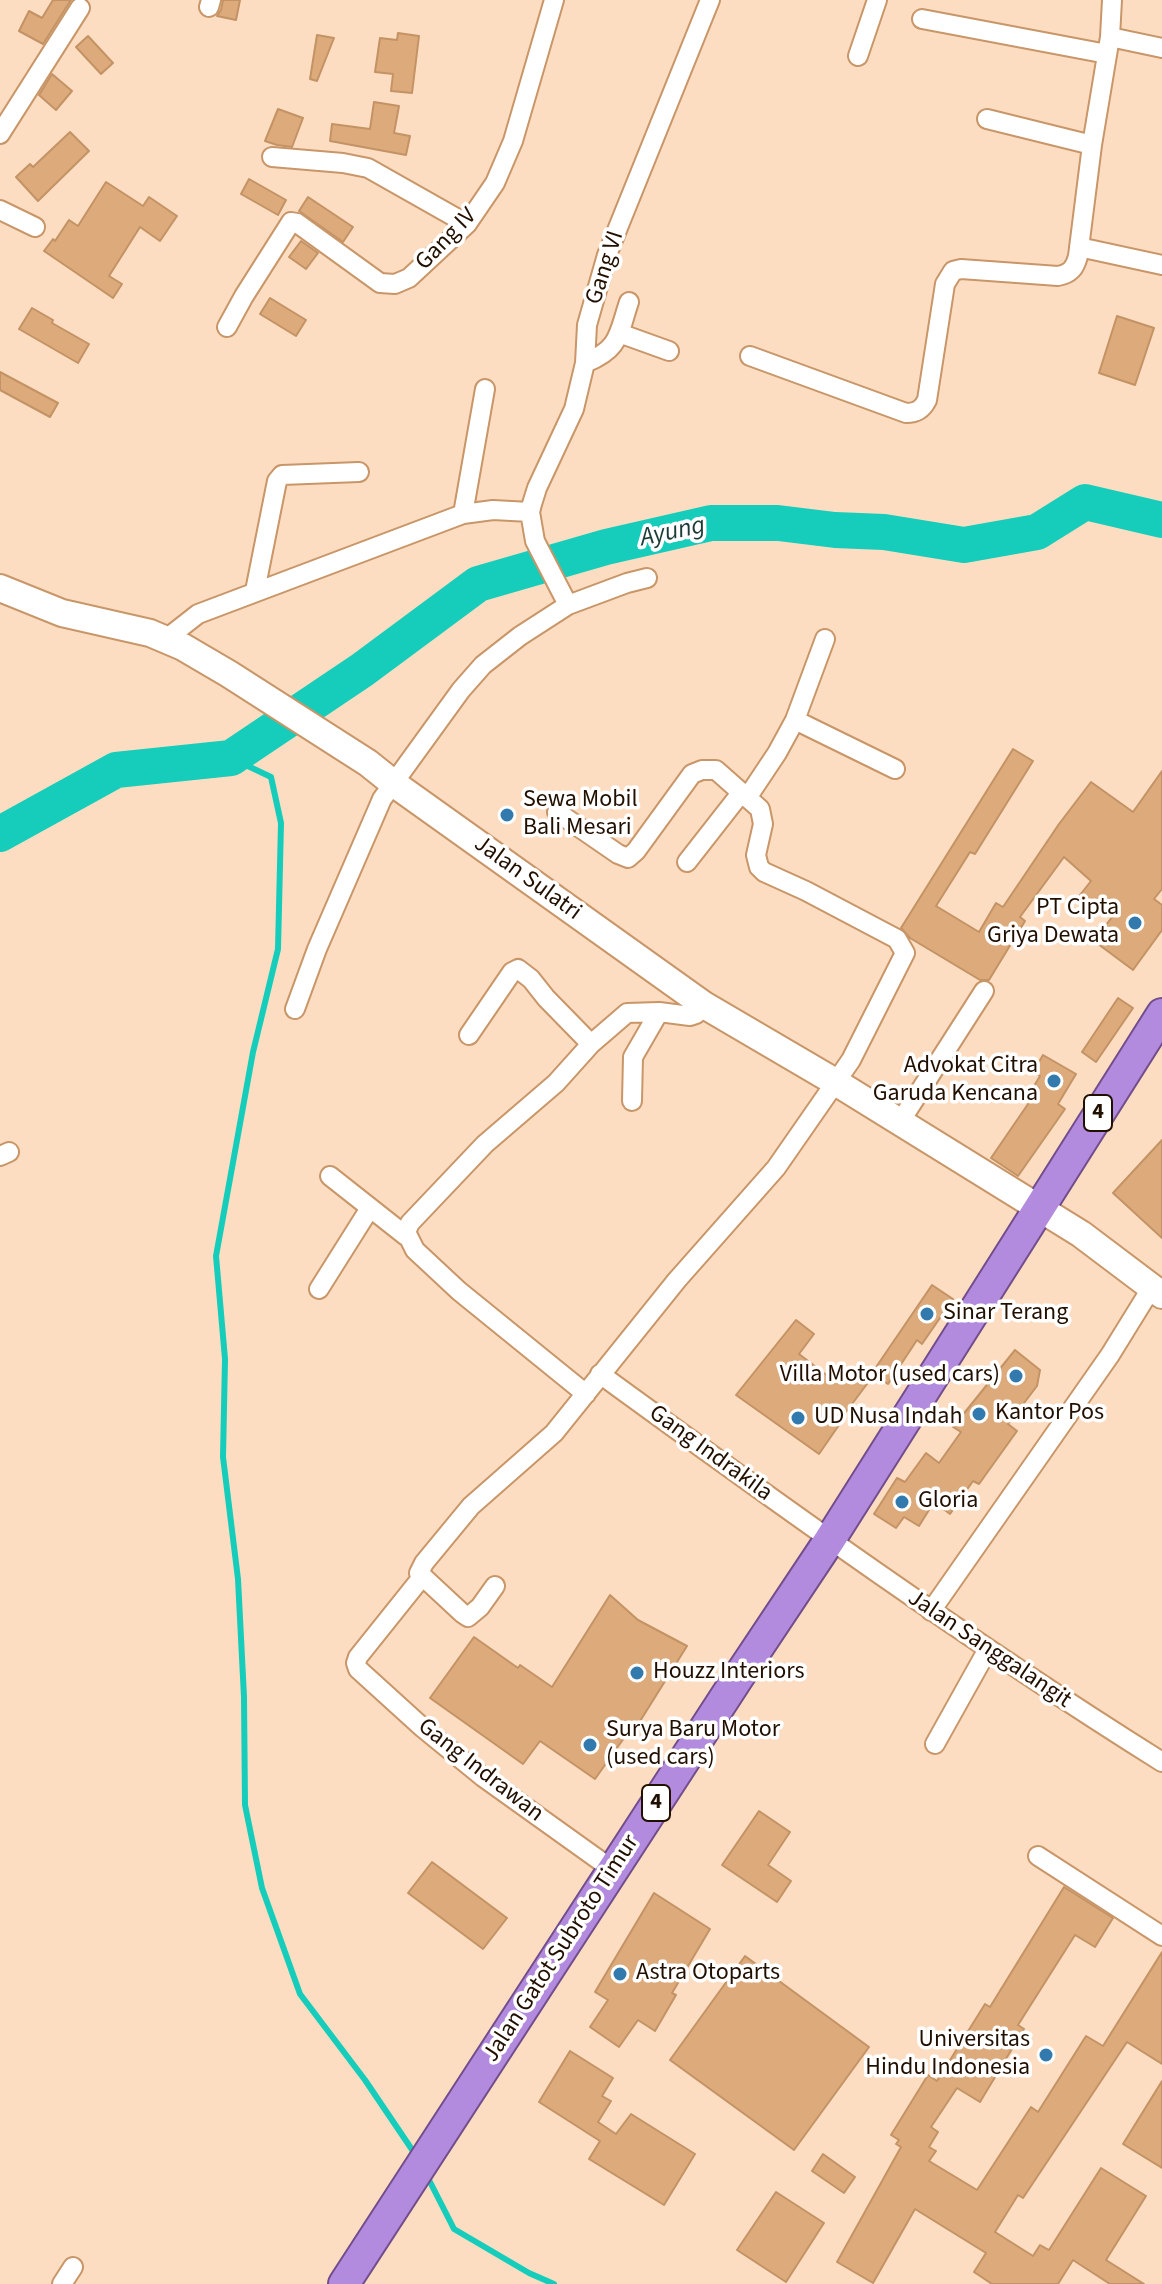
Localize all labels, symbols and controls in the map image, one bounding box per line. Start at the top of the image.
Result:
street label: Gang IV [410,203,484,277]
street label: Gang VI [581,228,631,308]
water label: Ayung [638,511,708,555]
place label: Sewa Mobil Bali Mesari [523,787,638,843]
marker: Sewa Mobil Bali Mesari [498,806,516,824]
street label: Jalan Sulatri [468,830,586,928]
place label: PT Cipta Griya Dewata [987,895,1119,951]
marker: PT Cipta Griya Dewata [1126,914,1144,932]
place label: Advokat Citra Garuda Kencana [873,1053,1038,1109]
marker: Advokat Citra Garuda Kencana [1045,1072,1063,1090]
road number: 4 [1084,1095,1112,1131]
place label: Sinar Terang [943,1300,1068,1328]
marker: Sinar Terang [918,1305,936,1323]
place label: Villa Motor (used cars) [780,1362,1000,1390]
marker: Villa Motor (used cars) [1007,1367,1025,1385]
street label: Gang Indrakila [643,1400,777,1508]
place label: Kantor Pos [995,1400,1104,1428]
place label: UD Nusa Indah [814,1404,962,1432]
marker: Kantor Pos [970,1405,988,1423]
marker: UD Nusa Indah [789,1409,807,1427]
place label: Gloria [918,1488,978,1516]
marker: Gloria [893,1493,911,1511]
street label: Jalan Sanggalangit [902,1585,1076,1715]
place label: Houzz Interiors [653,1659,805,1687]
marker: Houzz Interiors [628,1664,646,1682]
street label: Gang Indrawan [411,1713,549,1829]
place label: Surya Baru Motor (used cars) [606,1717,780,1773]
marker: Surya Baru Motor (used cars) [581,1736,599,1754]
road number: 4 [642,1785,670,1821]
street label: Jalan Gatot Subroto Timur [478,1830,646,2068]
place label: Astra Otoparts [636,1960,780,1988]
marker: Astra Otoparts [611,1965,629,1983]
place label: Universitas Hindu Indonesia [865,2027,1030,2083]
marker: Universitas Hindu Indonesia [1037,2046,1055,2064]

